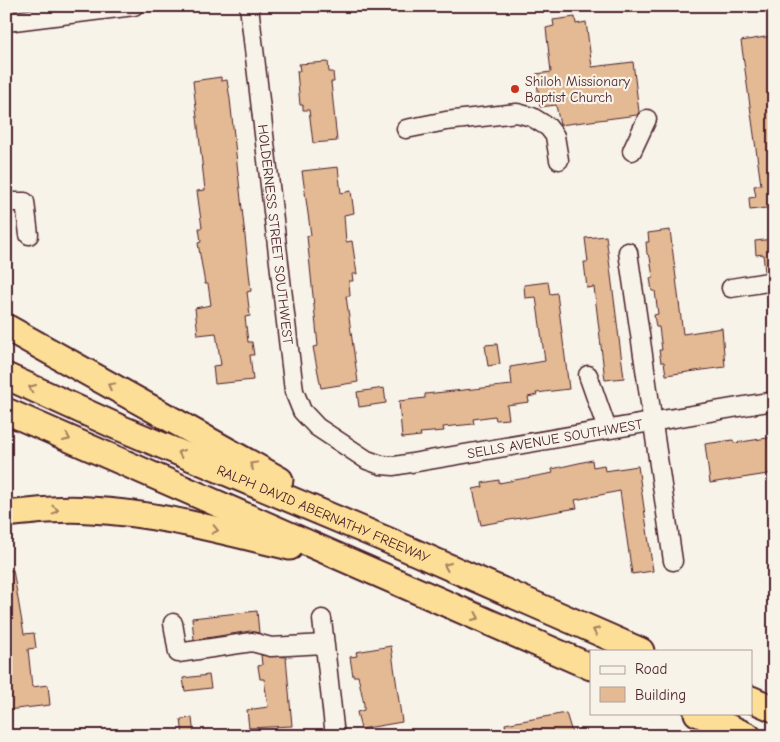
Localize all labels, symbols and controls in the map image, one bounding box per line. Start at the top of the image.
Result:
place label: Shiloh Missionary Baptist Church [525,73,631,106]
marker: Shiloh Missionary Baptist Church [509,83,521,95]
street label: HOLDERNESS STREET SOUTHWEST [254,123,297,346]
one-way arrow [108,382,117,392]
one-way arrow [28,383,37,394]
street label: SELLS AVENUE SOUTHWEST [466,415,644,462]
one-way arrow [62,431,71,442]
one-way arrow [177,449,186,460]
street label: RALPH DAVID ABERNATHY FREEWAY [214,461,433,567]
one-way arrow [250,461,259,471]
one-way arrow [51,505,59,515]
one-way arrow [211,524,220,535]
one-way arrow [444,562,452,572]
one-way arrow [471,610,480,621]
one-way arrow [592,627,601,638]
legend [590,650,752,714]
text: Road [635,660,667,678]
text: Building [635,686,686,704]

